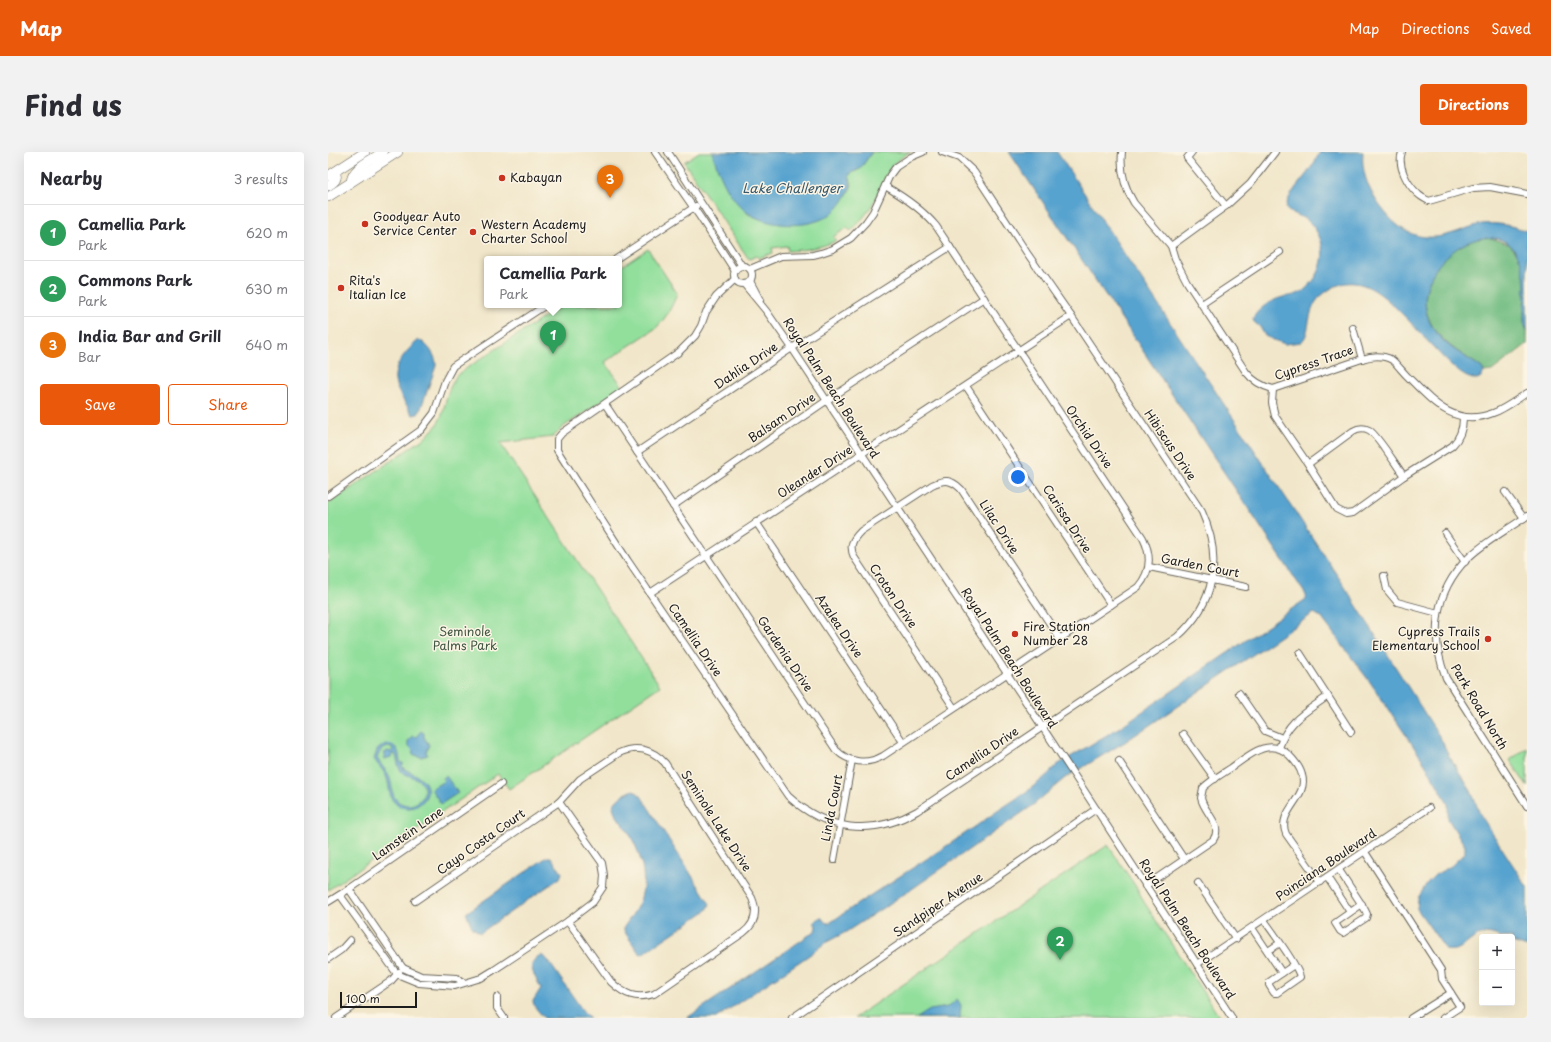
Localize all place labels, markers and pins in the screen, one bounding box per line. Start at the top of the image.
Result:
pin: 3 [597,165,623,198]
place label: Kabayan [510,168,562,186]
marker: Kabayan [497,173,507,183]
place label: Goodyear Auto Service Center [373,207,461,239]
place label: Western Academy Charter School [481,215,587,247]
marker: Goodyear Auto Service Center [360,219,370,229]
marker: Western Academy Charter School [468,227,478,237]
place label: Rita's Italian Ice [349,271,406,303]
marker: Rita's Italian Ice [336,283,346,293]
pin: 1 [540,321,566,354]
place label: Fire Station Number 28 [1023,617,1090,649]
place label: Cypress Trails Elementary School [1372,622,1481,654]
marker: Fire Station Number 28 [1010,629,1020,639]
marker: Cypress Trails Elementary School [1483,634,1493,644]
pin: 2 [1047,927,1073,960]

